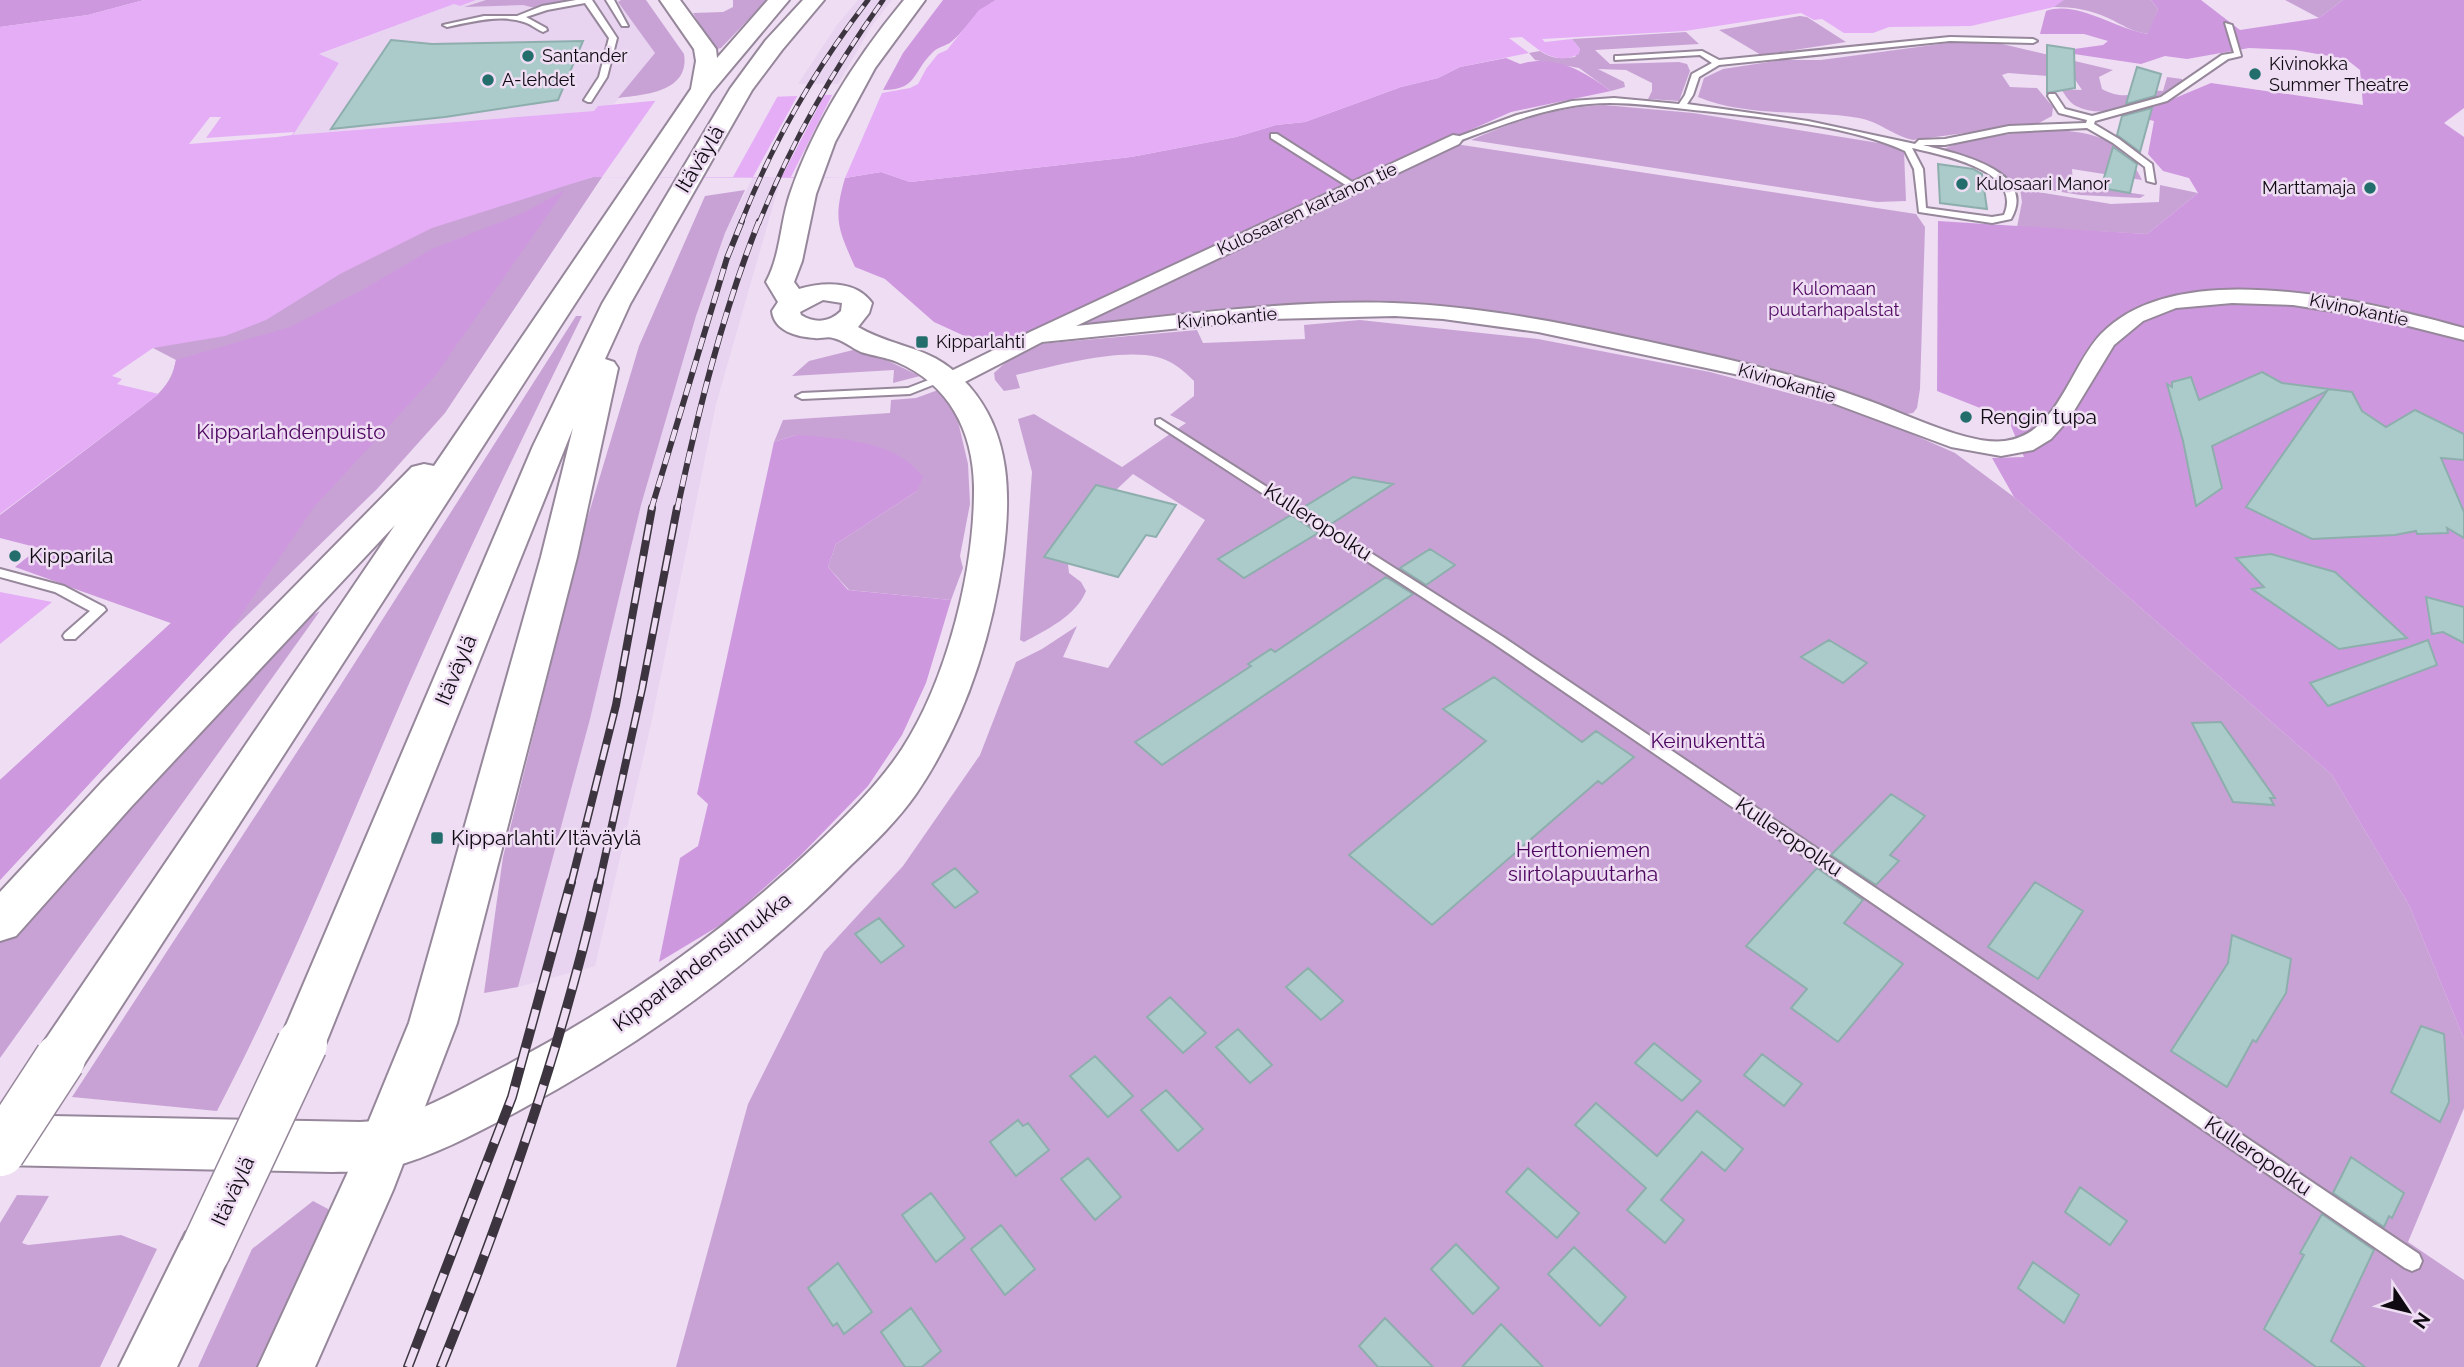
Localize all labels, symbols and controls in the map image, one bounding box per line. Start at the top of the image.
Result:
place label: Santander [542,45,628,66]
marker: Santander [520,48,536,64]
place label: Kivinokka Summer Theatre [2269,53,2409,95]
marker: Kivinokka Summer Theatre [2247,66,2263,82]
place label: A-lehdet [502,69,575,90]
marker: A-lehdet [480,72,496,88]
street label: Itäväylä [670,121,729,197]
street label: Kulosaaren kartanon tie [1214,157,1400,259]
place label: Kulosaari Manor [1976,173,2110,194]
marker: Kulosaari Manor [1954,176,1970,192]
place label: Marttamaja [2262,177,2356,198]
marker: Marttamaja [2362,180,2378,196]
park label: Kulomaan puutarhapalstat [1768,278,1900,320]
street label: Kivinokantie [2308,289,2411,330]
street label: Kivinokantie [1176,303,1278,332]
place label: Kipparlahti [936,331,1025,352]
marker: Kipparlahti [914,334,930,350]
street label: Kivinokantie [1736,359,1839,407]
place label: Rengin tupa [1980,404,2097,429]
marker: Rengin tupa [1958,409,1974,425]
park label: Kipparlahdenpuisto [196,419,386,444]
street label: Kulleropolku [1260,477,1377,566]
place label: Kipparila [29,543,114,568]
marker: Kipparila [7,548,23,564]
street label: Itäväylä [430,631,481,709]
park label: Keinukenttä [1650,728,1766,753]
street label: Kulleropolku [1731,792,1848,882]
place label: Kipparlahti/Itäväylä [451,825,641,850]
marker: Kipparlahti/Itäväylä [429,830,445,846]
park label: Herttoniemen siirtolapuutarha [1508,837,1658,886]
street label: Kipparlahdensilmukka [608,887,795,1036]
street label: Kulleropolku [2200,1111,2317,1201]
street label: Itäväylä [206,1152,259,1230]
north arrow [2373,1276,2443,1346]
text: N [2409,1309,2435,1333]

